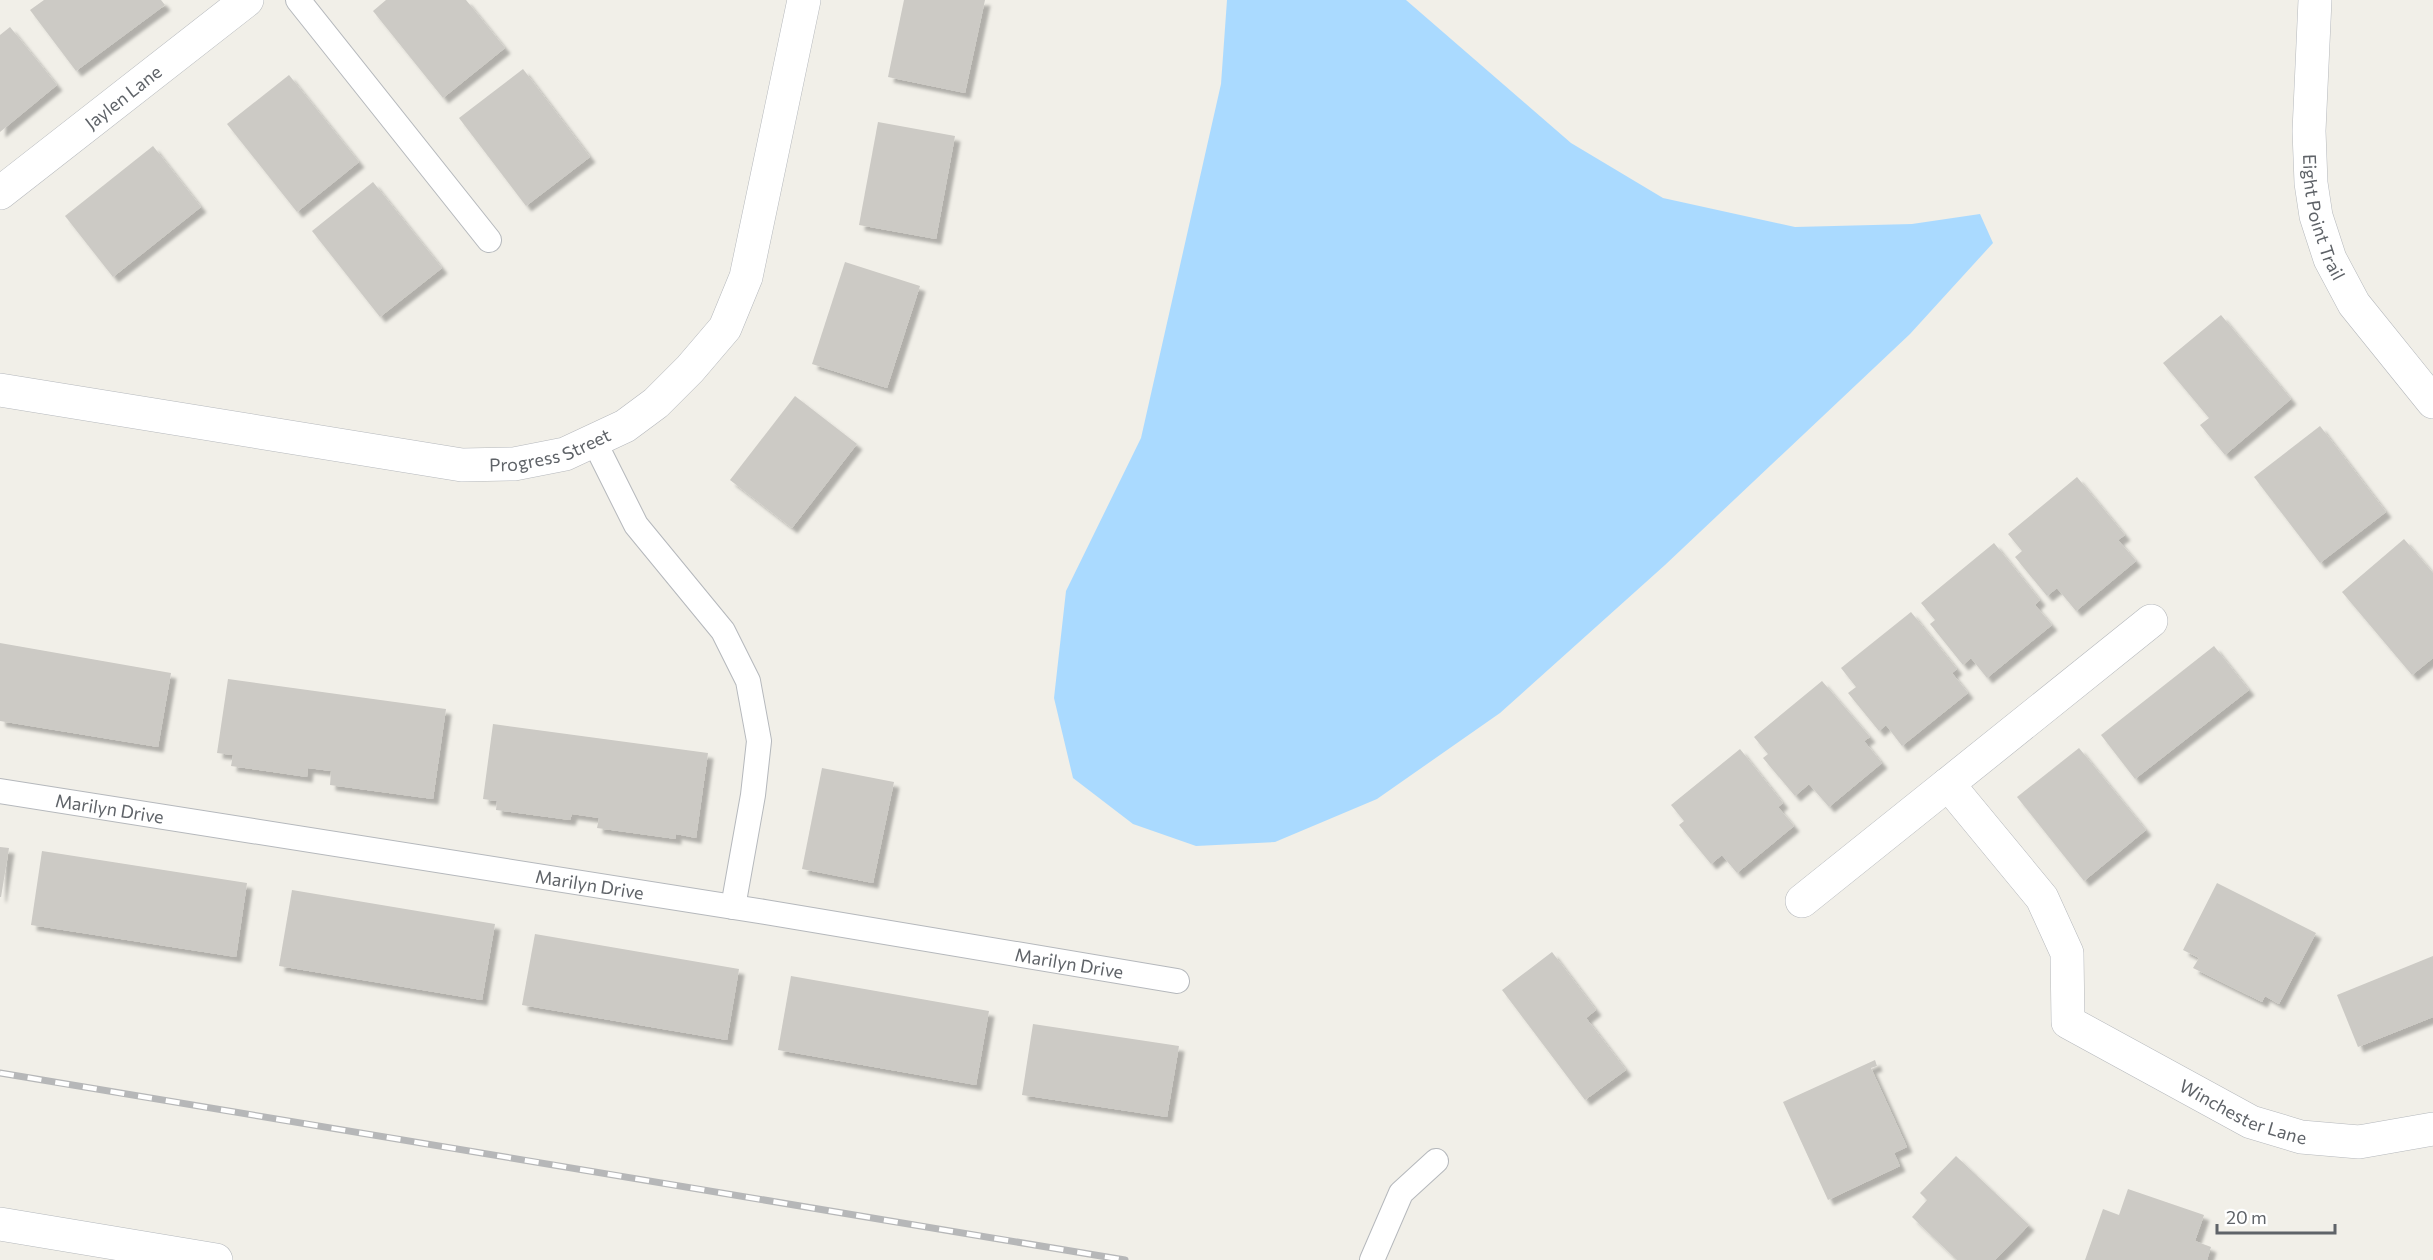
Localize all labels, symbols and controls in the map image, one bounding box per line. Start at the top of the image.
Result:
street label: Jaylen Lane [80,60,166,134]
street label: Eight Point Trail [2299,154,2350,284]
street label: Progress Street [489,423,614,475]
street label: Marilyn Drive [54,789,165,828]
street label: Marilyn Drive [534,865,645,904]
street label: Marilyn Drive [1013,943,1125,983]
street label: Winchester Lane [2176,1074,2307,1148]
scale bar [2217,1197,2336,1235]
text: 20 m [2226,1206,2267,1228]

